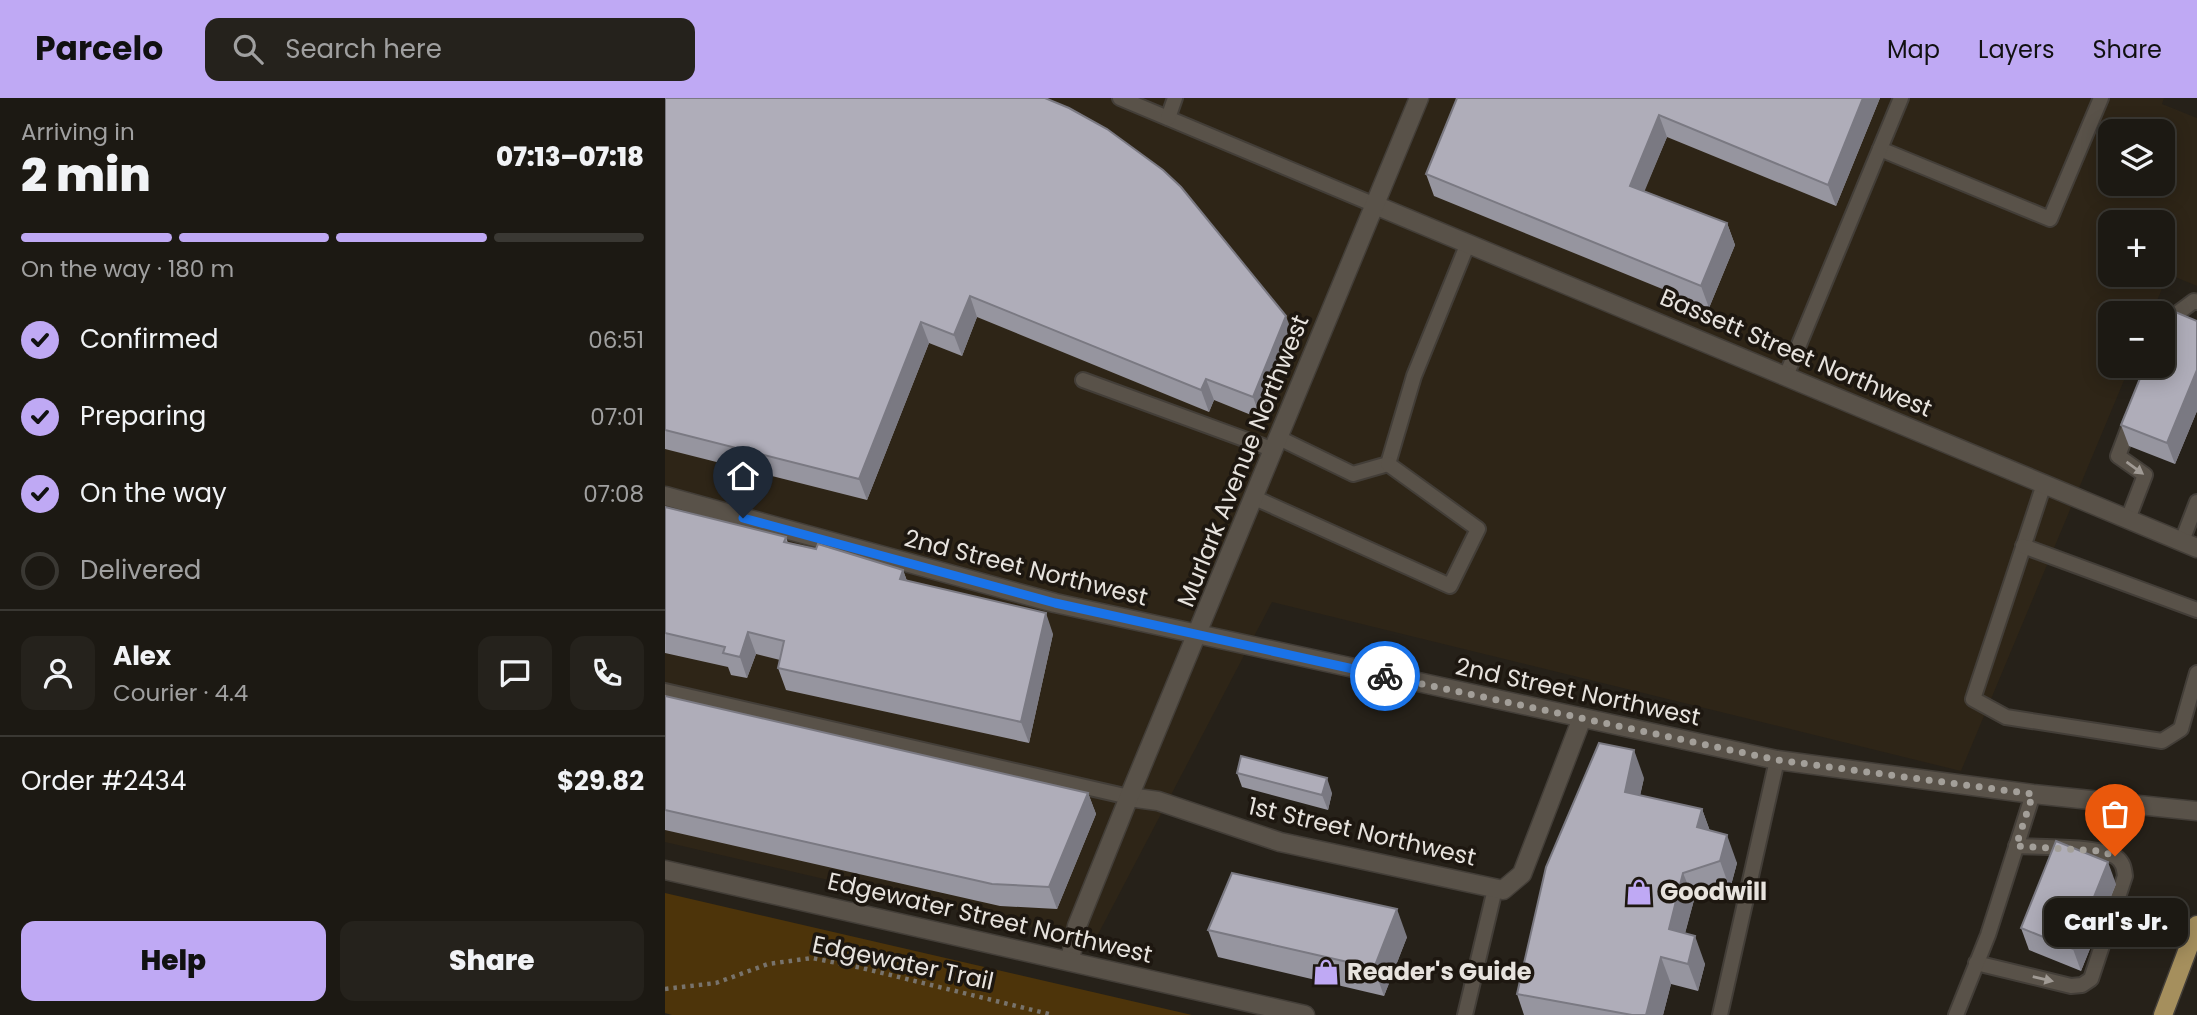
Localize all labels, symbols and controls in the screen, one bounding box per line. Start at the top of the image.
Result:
search box [205,18,695,81]
text: Parcelo [35,25,163,72]
icon: search [229,30,267,68]
text: Search here [285,31,442,67]
text: Map [1887,33,1940,66]
text: Layers [1978,33,2054,66]
text: Share [2092,33,2162,66]
text: Arriving in [21,116,135,148]
map controls [2098,119,2175,378]
button: layers [2098,119,2175,196]
text: 07:13–07:18 [496,139,644,175]
text: 2 min [21,143,151,207]
button: + [2098,210,2175,287]
text: On the way · 180 m [21,253,234,285]
street label: Bassett Street Northwest [1655,280,1937,425]
button: − [2098,301,2175,378]
street label: Murlark Avenue Northwest [1169,310,1316,612]
icon: check [21,321,59,359]
text: Confirmed [80,321,218,357]
text: 06:51 [588,324,644,356]
icon: check [21,398,59,436]
text: Preparing [80,398,206,434]
text: 07:01 [590,401,644,433]
pin [713,446,773,518]
icon: home [724,457,762,495]
one-way arrow [2126,460,2144,474]
icon: check [21,475,59,513]
text: On the way [80,475,227,511]
text: 07:08 [583,478,644,510]
street label: 2nd Street Northwest [901,521,1151,614]
text: Delivered [80,552,201,588]
button: person [21,636,95,710]
button: chat [478,636,552,710]
button: phone [570,636,644,710]
text: Alex [113,638,171,674]
courier [1350,641,1420,711]
street label: 2nd Street Northwest [1453,649,1704,734]
icon: bike [1366,657,1404,695]
text: Courier · 4.4 [113,677,248,709]
text: Order #2434 [21,763,186,799]
text: $29.82 [557,763,644,799]
pin [2085,784,2145,856]
street label: 1st Street Northwest [1245,789,1479,874]
icon: bag [2096,795,2134,833]
street label: Edgewater Street Northwest [825,864,1156,971]
place label: Goodwill [1660,875,1767,908]
shop icon: Goodwill [1624,877,1654,907]
callout: Carl's Jr. [2043,898,2187,947]
text: Carl's Jr. [2064,906,2168,938]
button: Help [21,921,326,1001]
button: Share [340,921,644,1001]
street label: Edgewater Trail [809,927,997,998]
place label: Reader's Guide [1347,955,1532,988]
shop icon: Reader's Guide [1311,957,1341,987]
one-way arrow [2032,974,2054,985]

